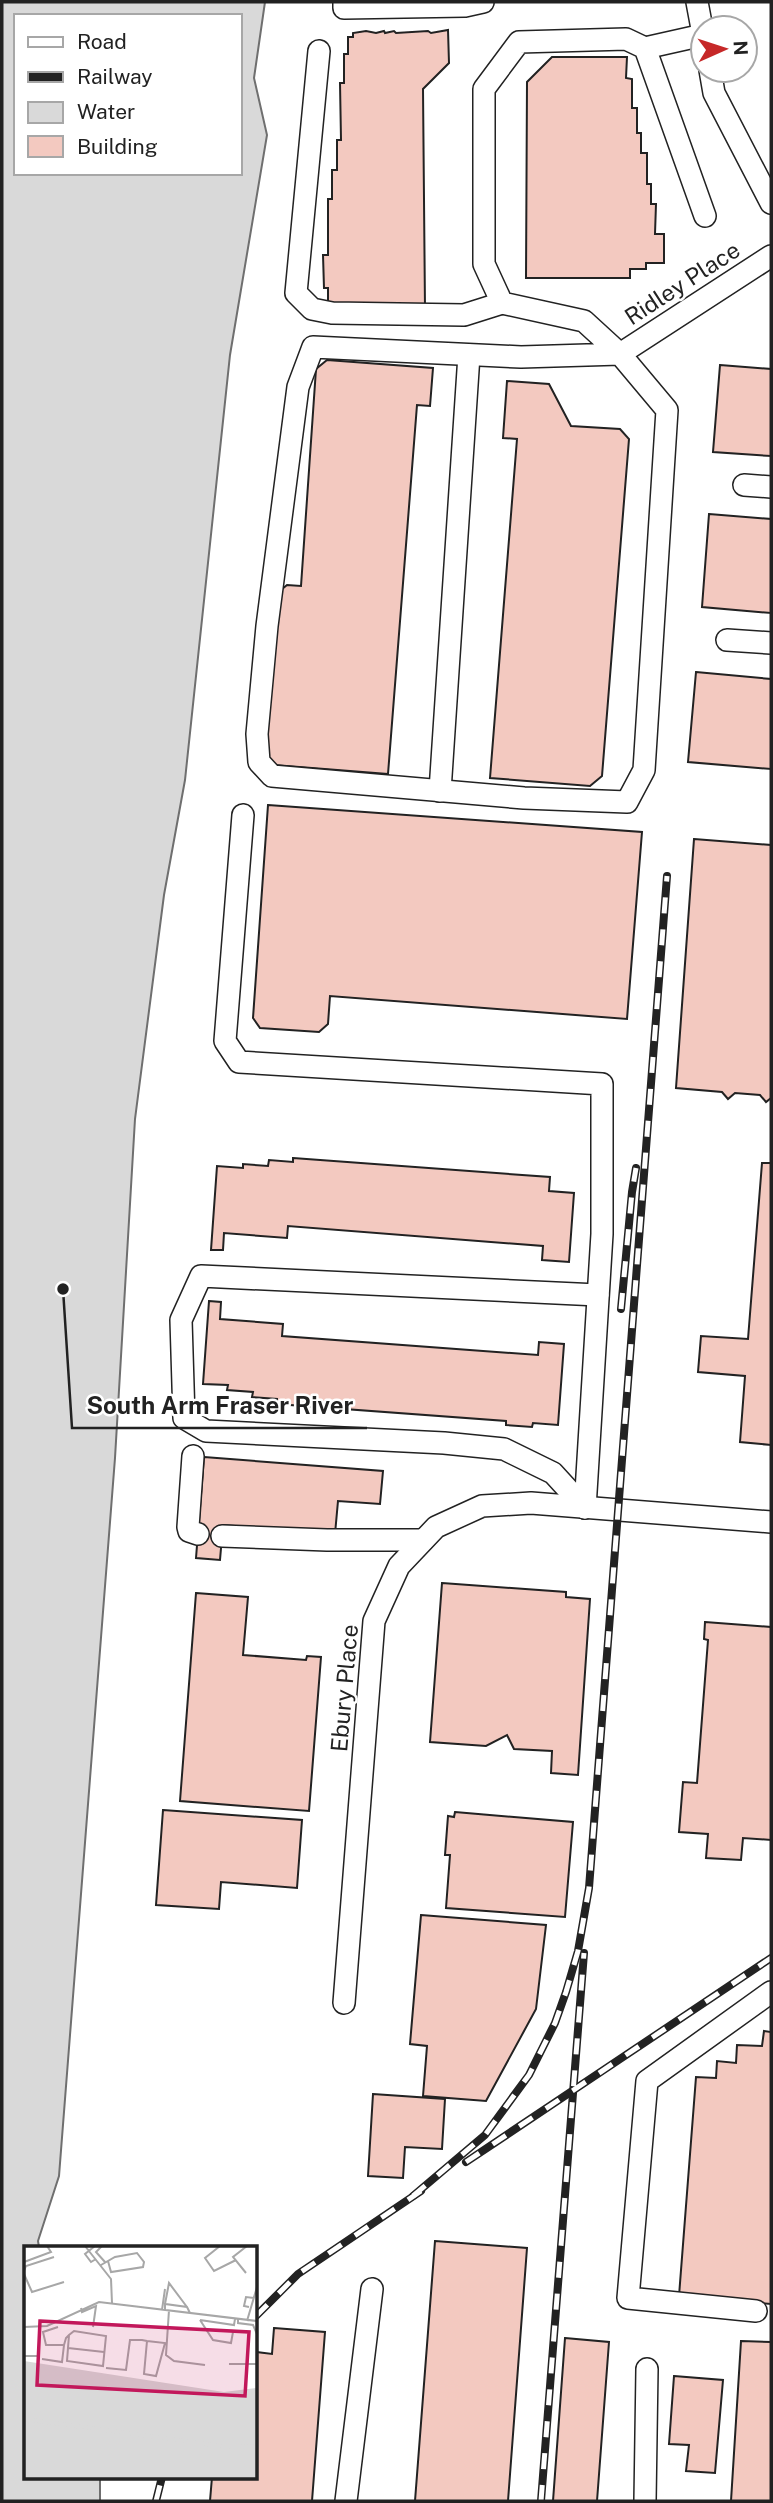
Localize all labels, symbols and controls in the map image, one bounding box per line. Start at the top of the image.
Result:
legend [14,14,242,175]
north arrow [689,14,759,84]
text: Road [77,29,127,54]
text: N [730,40,752,56]
text: Railway [77,64,153,89]
text: Water [77,99,135,124]
text: Building [77,134,158,159]
street label: Ridley Place [619,236,745,330]
callout: South Arm Fraser River [72,1383,367,1428]
text: South Arm Fraser River [87,1391,354,1419]
street label: Ebury Place [325,1623,363,1753]
inset map [24,2246,257,2478]

